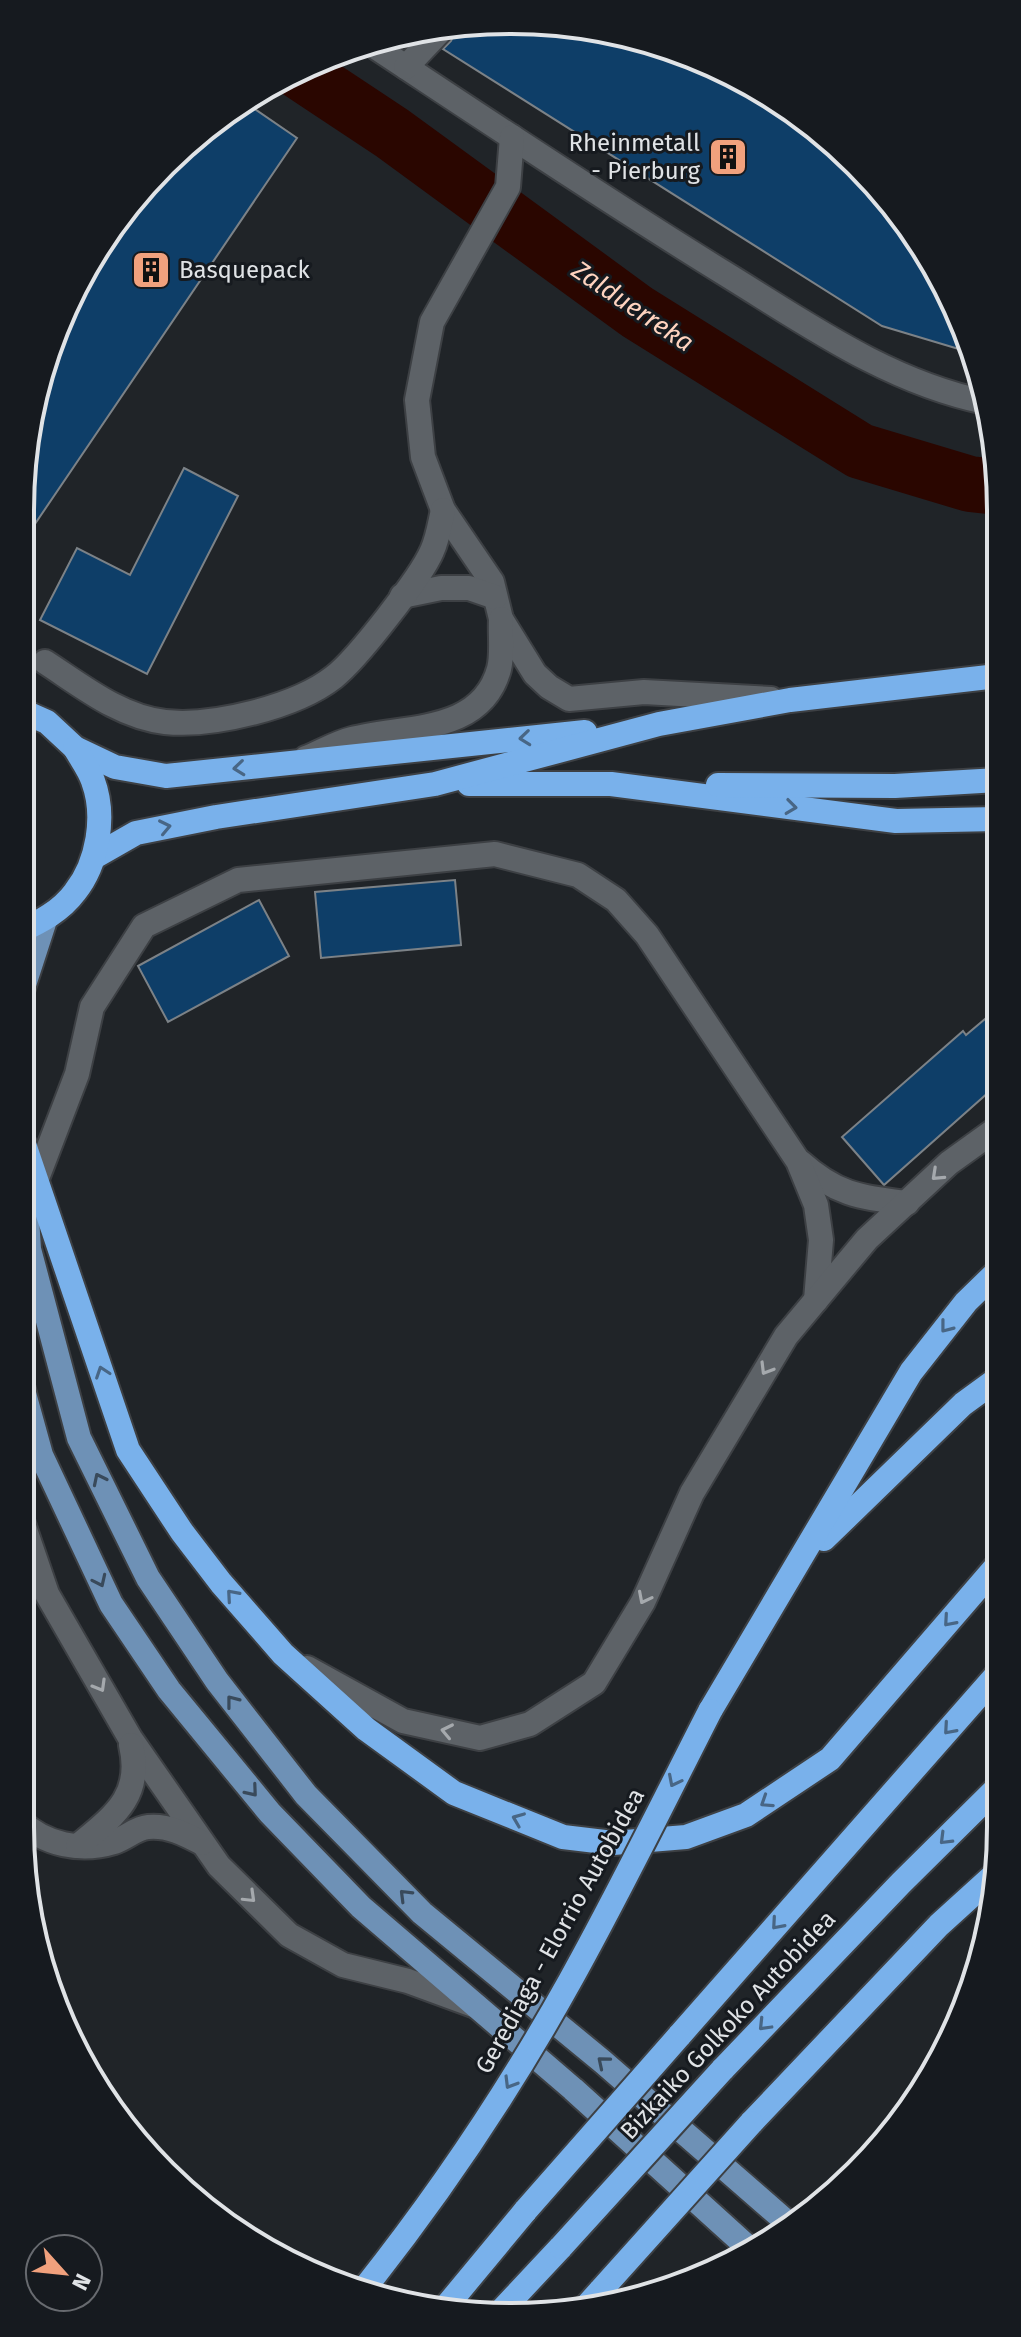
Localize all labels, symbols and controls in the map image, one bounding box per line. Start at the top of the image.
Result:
place label: Rheinmetall - Pierburg [568,129,701,185]
building icon: Rheinmetall - Pierburg [707,136,749,178]
building icon: Basquepack [130,249,172,291]
water label: Zalduerreka [565,254,699,358]
place label: Basquepack [179,256,311,284]
one-way arrow [518,729,531,746]
one-way arrow [232,760,245,777]
one-way arrow [785,799,798,816]
one-way arrow [158,819,171,836]
one-way arrow [932,1165,946,1180]
one-way arrow [942,1318,956,1333]
one-way arrow [760,1360,776,1375]
one-way arrow [95,1366,111,1380]
one-way arrow [93,1472,109,1487]
one-way arrow [90,1573,106,1588]
one-way arrow [227,1589,241,1604]
one-way arrow [638,1589,654,1604]
one-way arrow [944,1611,959,1626]
one-way arrow [90,1677,106,1692]
one-way arrow [228,1695,242,1710]
one-way arrow [944,1719,958,1734]
one-way arrow [441,1723,455,1740]
one-way arrow [669,1772,684,1787]
one-way arrow [242,1782,257,1797]
street label: Gerediaga - Elorrio Autobidea [470,1783,650,2079]
one-way arrow [760,1792,774,1807]
one-way arrow [512,1812,526,1829]
one-way arrow [940,1830,954,1844]
one-way arrow [241,1888,255,1902]
one-way arrow [400,1890,414,1904]
street label: Bizkaiko Golkoko Autobidea [615,1905,841,2145]
one-way arrow [772,1914,787,1929]
one-way arrow [759,2016,773,2030]
one-way arrow [598,2057,613,2072]
one-way arrow [504,2074,519,2089]
north arrow [24,2233,104,2313]
text: N [66,2269,97,2294]

